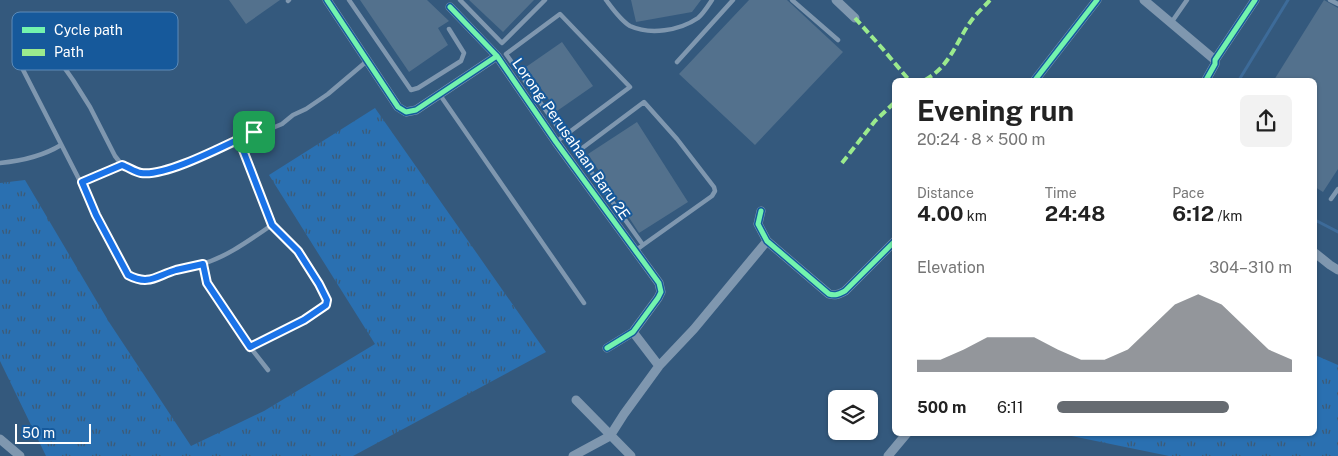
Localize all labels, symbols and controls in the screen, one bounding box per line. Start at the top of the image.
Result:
legend [12,12,178,70]
text: Cycle path [54,22,123,38]
text: Path [54,44,84,60]
street label: Lorong Perusahaan Baru 2E [509,55,634,223]
text: Evening run [917,94,1074,127]
button: share [1240,95,1292,147]
pin [233,111,275,153]
icon: arrive [240,118,268,146]
text: 20:24 · 8 × 500 m [917,130,1045,149]
text: Distance [917,185,974,201]
text: Time [1045,185,1077,201]
text: Pace [1172,185,1204,201]
text: 4.00 [917,201,963,226]
text: 24:48 [1045,201,1105,226]
text: 6:12 [1172,201,1214,226]
text: km [963,208,987,224]
text: /km [1214,208,1242,224]
text: Elevation [917,258,985,277]
text: 304–310 m [1209,258,1292,277]
map controls [828,390,878,440]
button: layers [828,390,878,440]
text: 500 m [917,398,966,417]
text: 6:11 [997,398,1024,417]
scale bar [15,421,91,444]
text: 50 m [22,425,55,441]

